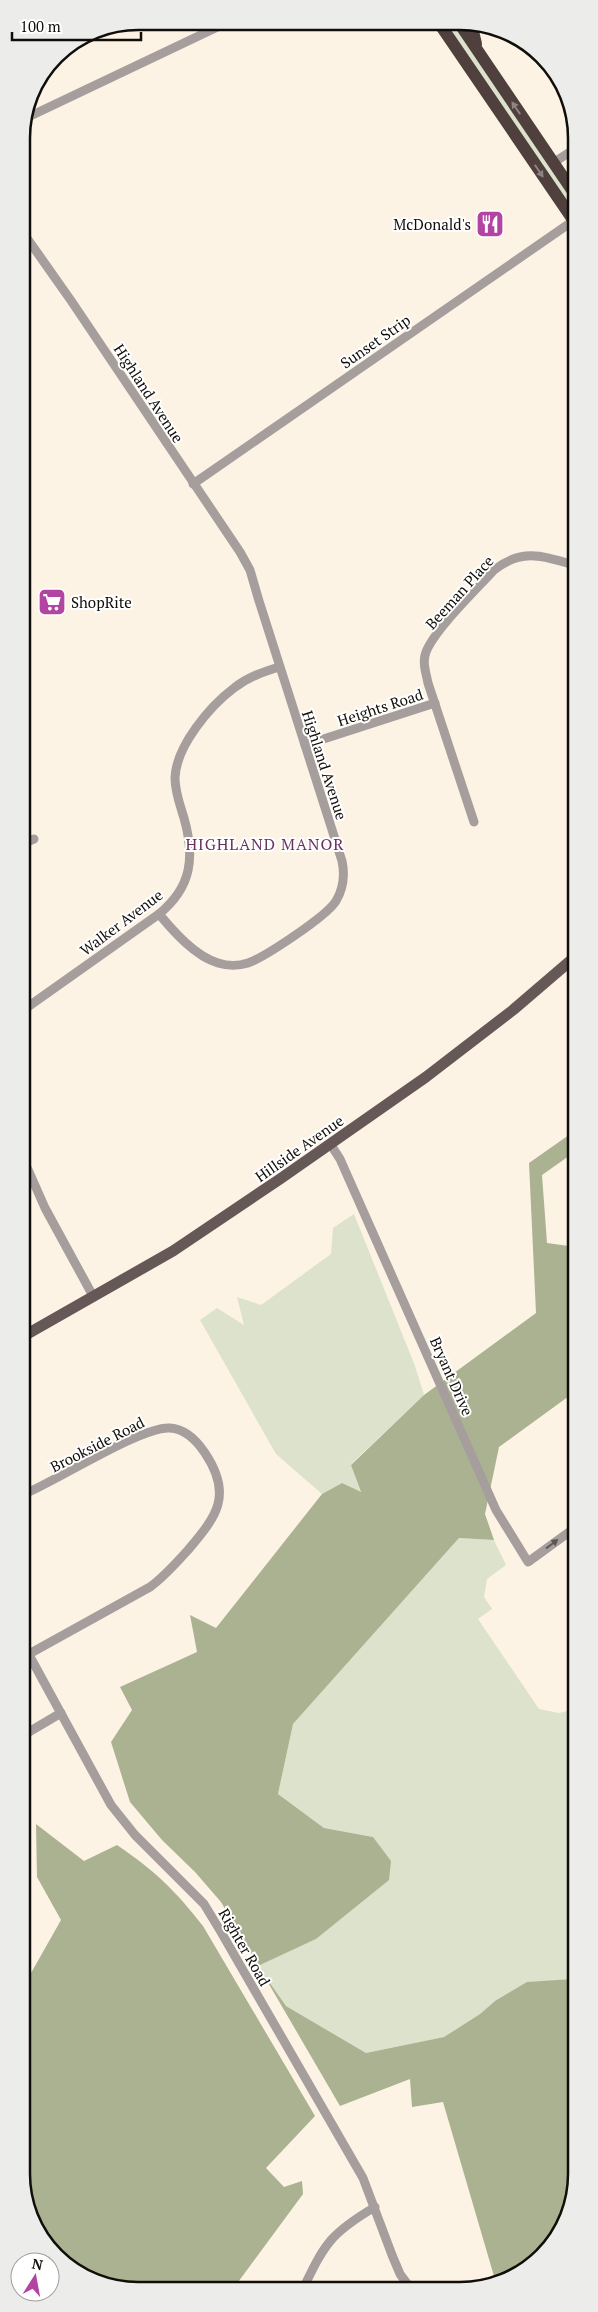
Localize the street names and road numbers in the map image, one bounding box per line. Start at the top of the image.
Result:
street label: Sunset Strip [336,310,414,372]
street label: Highland Avenue [110,340,188,446]
street label: Beeman Place [421,551,497,633]
street label: Heights Road [335,684,425,730]
street label: Highland Avenue [298,708,352,822]
street label: Walker Avenue [76,884,166,960]
street label: Hillside Avenue [251,1110,347,1186]
street label: Bryant Drive [426,1333,478,1419]
street label: Brookside Road [46,1412,148,1476]
street label: Righter Road [215,1904,275,1990]

